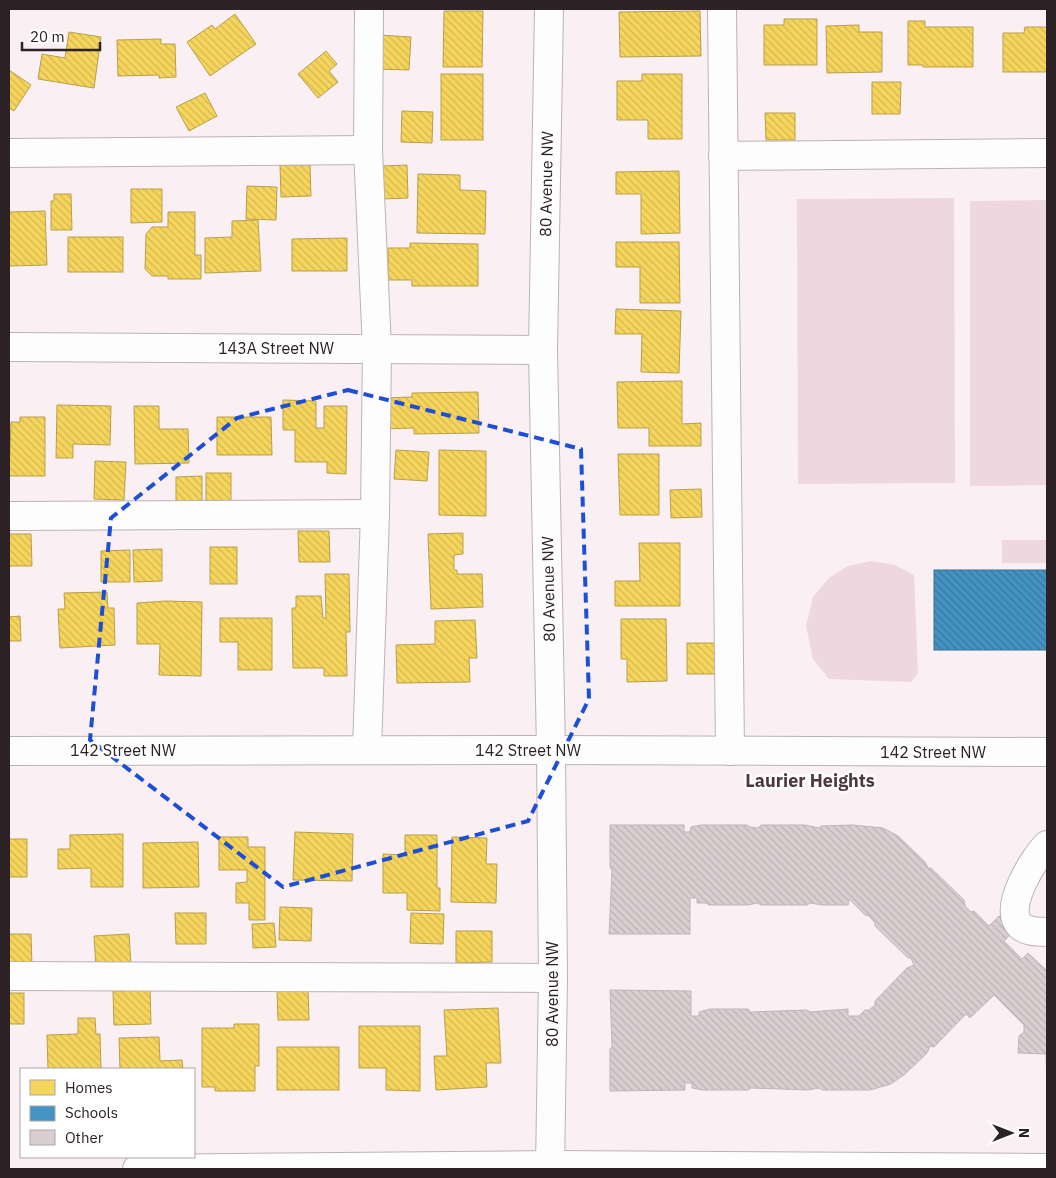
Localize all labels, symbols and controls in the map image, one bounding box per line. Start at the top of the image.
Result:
scale bar [22,20,100,52]
text: 20 m [30,27,65,46]
street label: 80 Avenue NW [535,131,557,237]
street label: 143A Street NW [218,338,334,358]
street label: 80 Avenue NW [537,536,559,642]
street label: 142 Street NW [70,740,176,760]
street label: 142 Street NW [475,740,581,760]
street label: 142 Street NW [880,742,986,762]
district label: Laurier Heights [745,769,875,792]
street label: 80 Avenue NW [542,941,562,1047]
legend [20,1068,195,1158]
text: Homes [65,1078,113,1097]
text: Schools [65,1103,118,1122]
north arrow [986,1108,1036,1158]
text: Other [65,1128,104,1147]
text: N [1015,1128,1033,1138]

